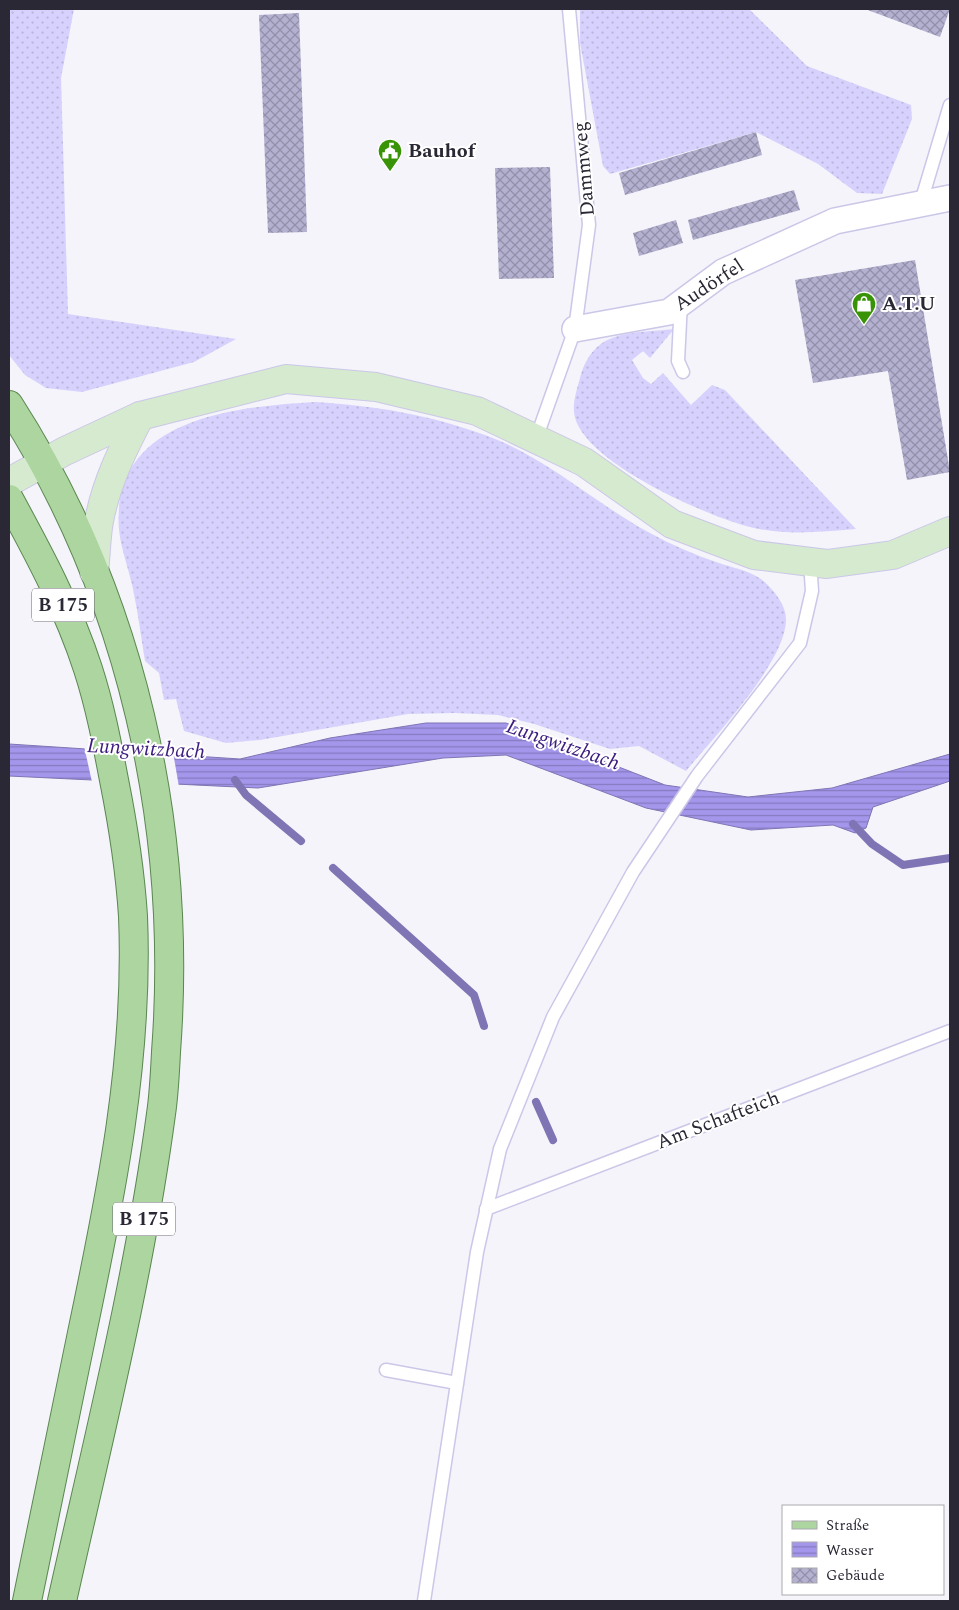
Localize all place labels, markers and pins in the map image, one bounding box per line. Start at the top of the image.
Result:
place label: Bauhof [408,136,477,166]
public building icon: Bauhof [377,138,403,172]
place label: A.T.U [882,289,936,319]
shop icon: A.T.U [851,291,877,325]

